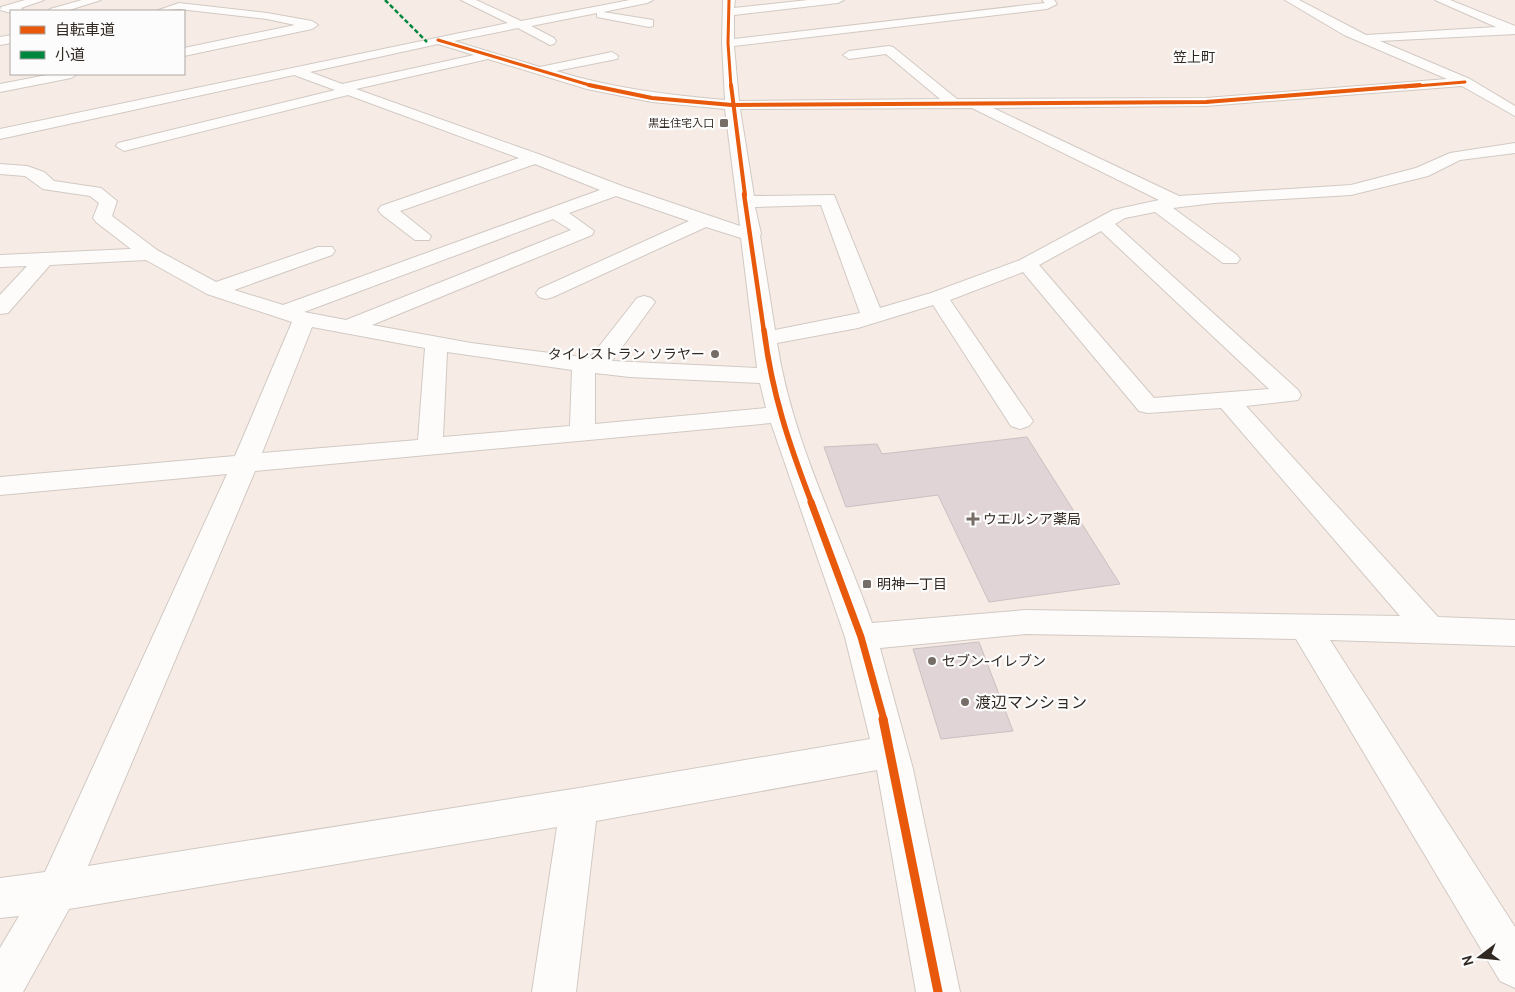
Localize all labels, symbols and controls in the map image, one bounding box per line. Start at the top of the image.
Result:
legend [10,10,185,75]
text: 自転車道 [55,21,115,39]
text: 小道 [55,46,85,64]
district label: 笠上町 [1173,48,1215,66]
place label: 黒生住宅入口 [648,116,714,130]
marker: 黒生住宅入口 [718,117,730,129]
place label: タイレストラン ソラヤー [548,345,705,363]
marker: タイレストラン ソラヤー [709,348,721,360]
place label: ウエルシア薬局 [983,510,1081,528]
marker: ウエルシア薬局 [967,513,979,525]
place label: 明神一丁目 [877,575,947,593]
marker: 明神一丁目 [861,578,873,590]
place label: セブン-イレブン [942,652,1046,670]
marker: セブン-イレブン [926,655,938,667]
place label: 渡辺マンション [975,693,1087,712]
marker: 渡辺マンション [959,696,971,708]
north arrow [1455,932,1505,982]
text: N [1457,953,1478,968]

